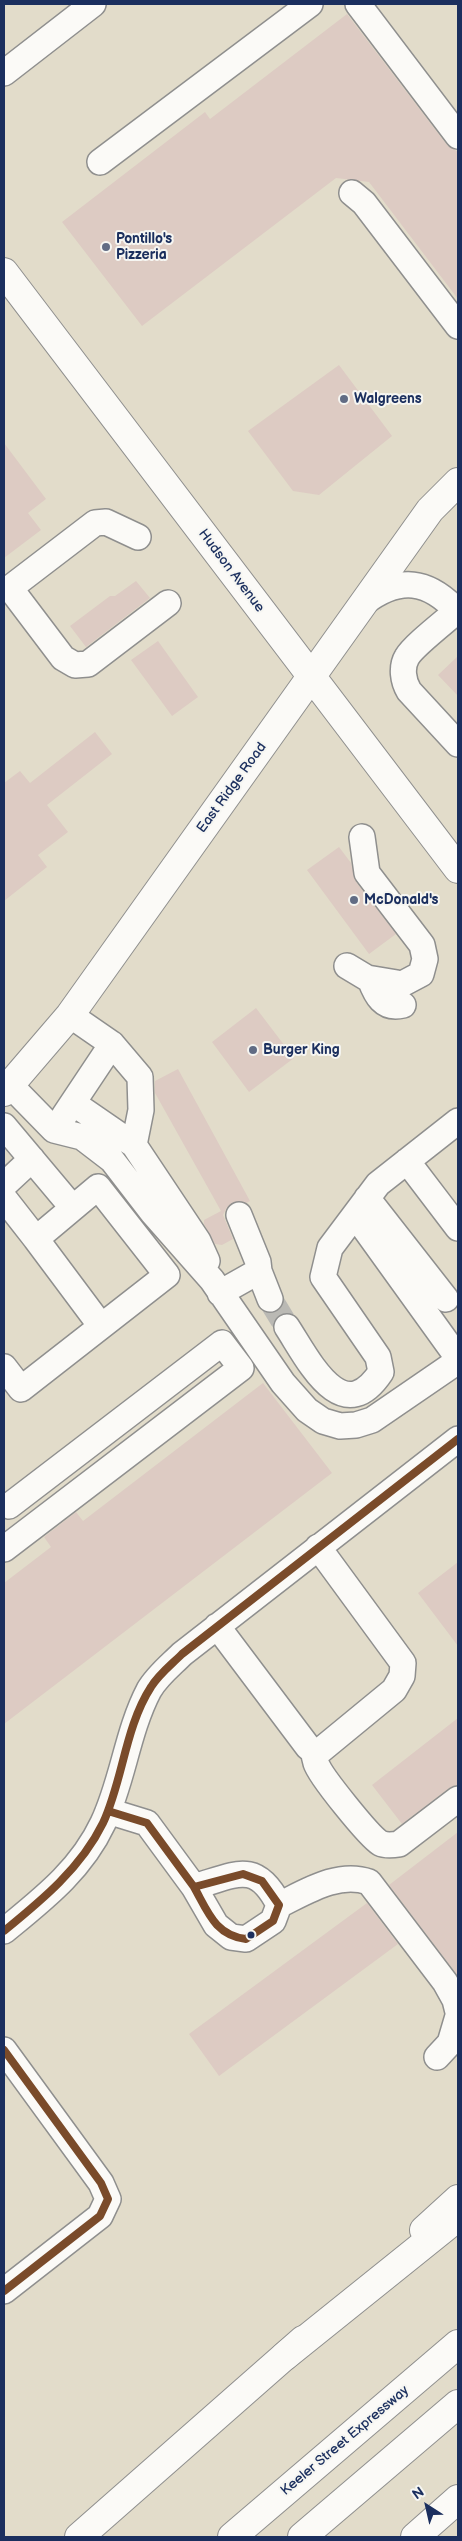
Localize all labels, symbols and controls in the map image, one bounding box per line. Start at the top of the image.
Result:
place label: Pontillo's Pizzeria [116,231,172,264]
marker: Pontillo's Pizzeria [100,241,112,253]
place label: Walgreens [354,391,422,407]
marker: Walgreens [338,393,350,405]
street label: Hudson Avenue [194,526,268,616]
street label: East Ridge Road [194,740,270,836]
place label: McDonald's [364,892,438,908]
marker: McDonald's [348,894,360,906]
place label: Burger King [263,1042,340,1058]
marker: Burger King [247,1044,259,1056]
unlabelled marker [246,1930,256,1940]
street label: Keeler Street Expressway [277,2382,413,2500]
north arrow [402,2481,452,2531]
text: N [409,2483,427,2503]

